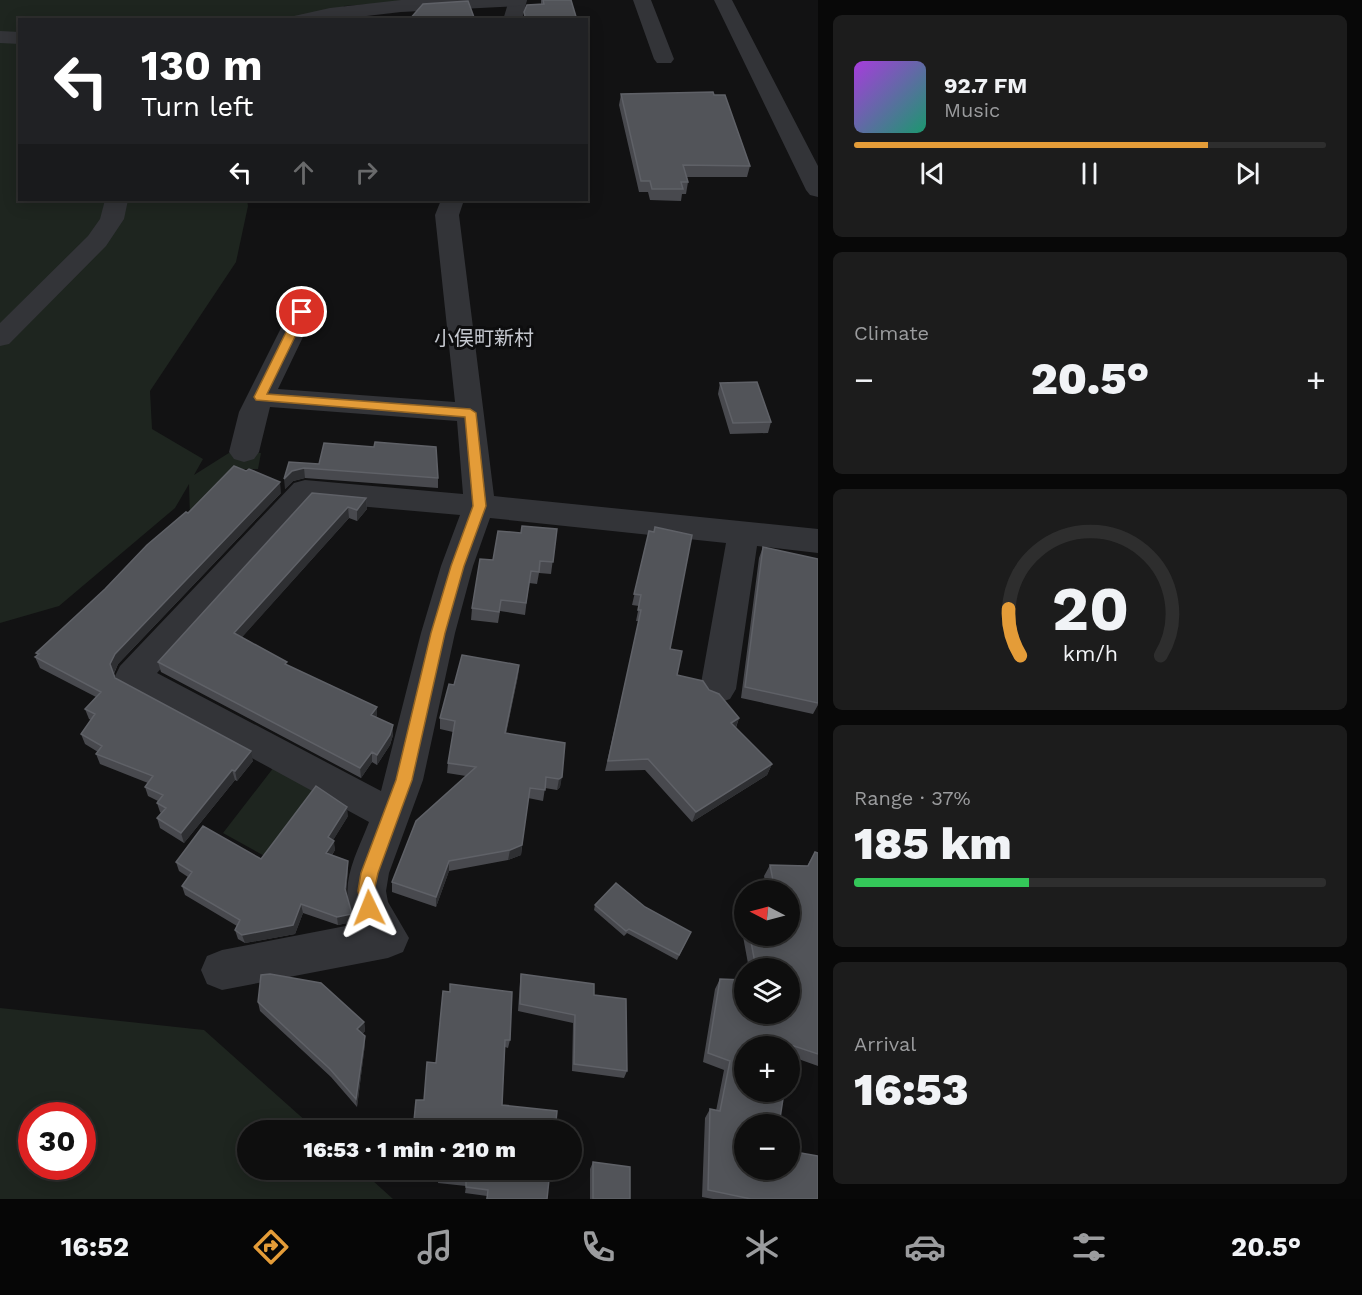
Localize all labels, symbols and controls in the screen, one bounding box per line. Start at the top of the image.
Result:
text: 130 m [141,41,263,90]
icon: left [42,42,120,120]
text: 92.7 FM [944,73,1027,98]
text: Turn left [141,91,253,123]
text: Music [944,98,1000,122]
icon: left [224,156,257,189]
icon: ahead [287,156,320,189]
icon: right [350,156,383,189]
icon: previous [916,157,949,190]
icon: pause [1073,157,1106,190]
icon: next [1231,157,1264,190]
pin [276,286,327,337]
icon: arrive [285,295,318,328]
text: Climate [854,321,929,345]
district label: 小俣町新村 [434,326,534,350]
text: 20.5° [1031,352,1149,405]
text: − [854,360,874,399]
text: + [1306,360,1326,399]
text: 20 [1051,573,1129,646]
text: km/h [1062,642,1118,667]
text: Range · 37% [854,786,971,810]
text: 185 km [854,817,1012,870]
position arrow [337,876,401,940]
north arrow [734,880,800,946]
map controls [734,880,800,1180]
button: layers [734,958,800,1024]
text: Arrival [854,1032,916,1056]
button: + [734,1036,800,1102]
text: 16:53 [854,1063,969,1116]
speed limit sign: 30 [18,1102,96,1180]
button: − [734,1114,800,1180]
text: 16:53 · 1 min · 210 m [303,1137,516,1162]
icon: directions [250,1226,292,1268]
icon: music [414,1226,456,1268]
icon: phone [577,1226,619,1268]
icon: climate [741,1226,783,1268]
icon: car [904,1226,946,1268]
icon: filters [1068,1226,1110,1268]
text: 16:52 [61,1231,129,1263]
text: 20.5° [1231,1231,1301,1263]

